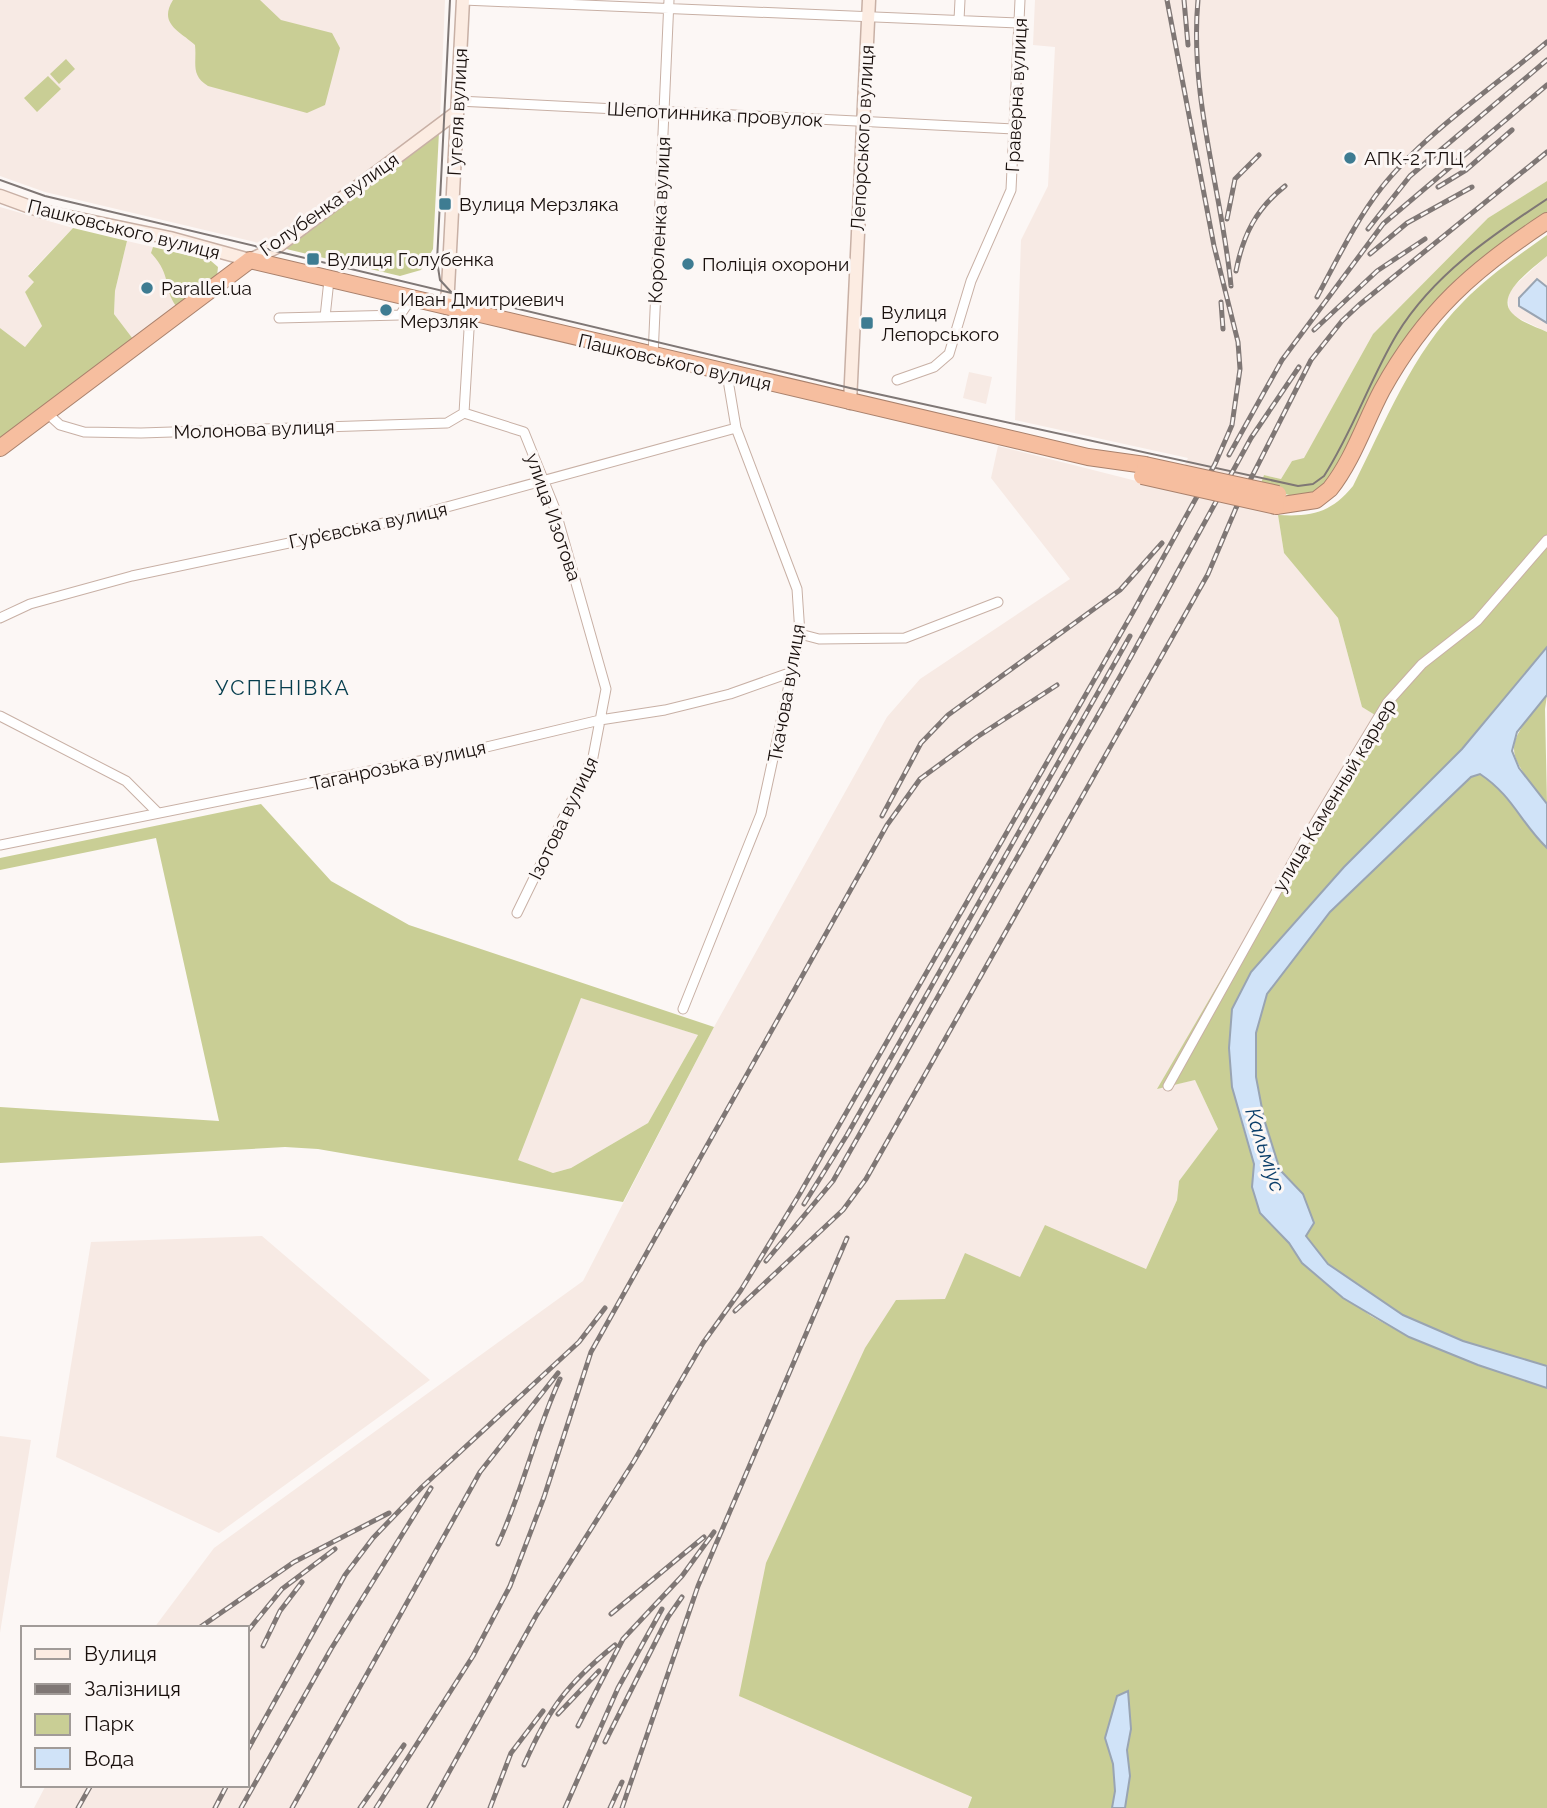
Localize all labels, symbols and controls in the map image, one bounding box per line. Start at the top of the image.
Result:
street label: Граверна вулиця [1001,17,1031,173]
street label: Лепорського вулиця [846,44,878,232]
street label: Гугеля вулиця [443,48,471,176]
street label: Шепотинника провулок [606,97,824,131]
street label: Короленка вулиця [644,136,674,304]
place label: АПК-2 ТЛЦ [1364,147,1464,169]
street label: Голубенка вулиця [255,148,403,260]
marker: АПК-2 ТЛЦ [1342,150,1358,166]
place label: Вулиця Мерзляка [459,193,619,215]
street label: Пашковського вулиця [25,194,223,264]
marker: Вулиця Мерзляка [437,196,453,212]
place label: Вулиця Голубенка [327,248,494,270]
marker: Вулиця Голубенка [305,251,321,267]
place label: Поліція охорони [702,253,849,275]
marker: Поліція охорони [680,256,696,272]
place label: Parallel.ua [161,277,252,299]
marker: Parallel.ua [139,280,155,296]
place label: Иван Дмитриевич Мерзляк [400,288,564,332]
place label: Вулиця Лепорського [881,301,999,345]
marker: Иван Дмитриевич Мерзляк [378,302,394,318]
marker: Вулиця Лепорського [859,315,875,331]
street label: Пашковського вулиця [576,329,774,395]
street label: Молонова вулиця [173,415,335,443]
street label: улица Изотова [522,450,586,584]
street label: Гур’євська вулиця [287,497,449,553]
street label: Ткачова вулиця [763,622,809,764]
district label: УСПЕНІВКА [215,675,351,700]
street label: улица Каменный карьер [1268,695,1400,895]
street label: Таганрозька вулиця [308,736,488,794]
street label: Ізотова вулиця [524,753,602,883]
water label: Кальміус [1240,1105,1291,1195]
legend [21,1626,248,1787]
text: Вулиця [84,1641,157,1666]
text: Залізниця [84,1676,181,1701]
text: Парк [84,1711,134,1736]
text: Вода [84,1746,134,1771]

